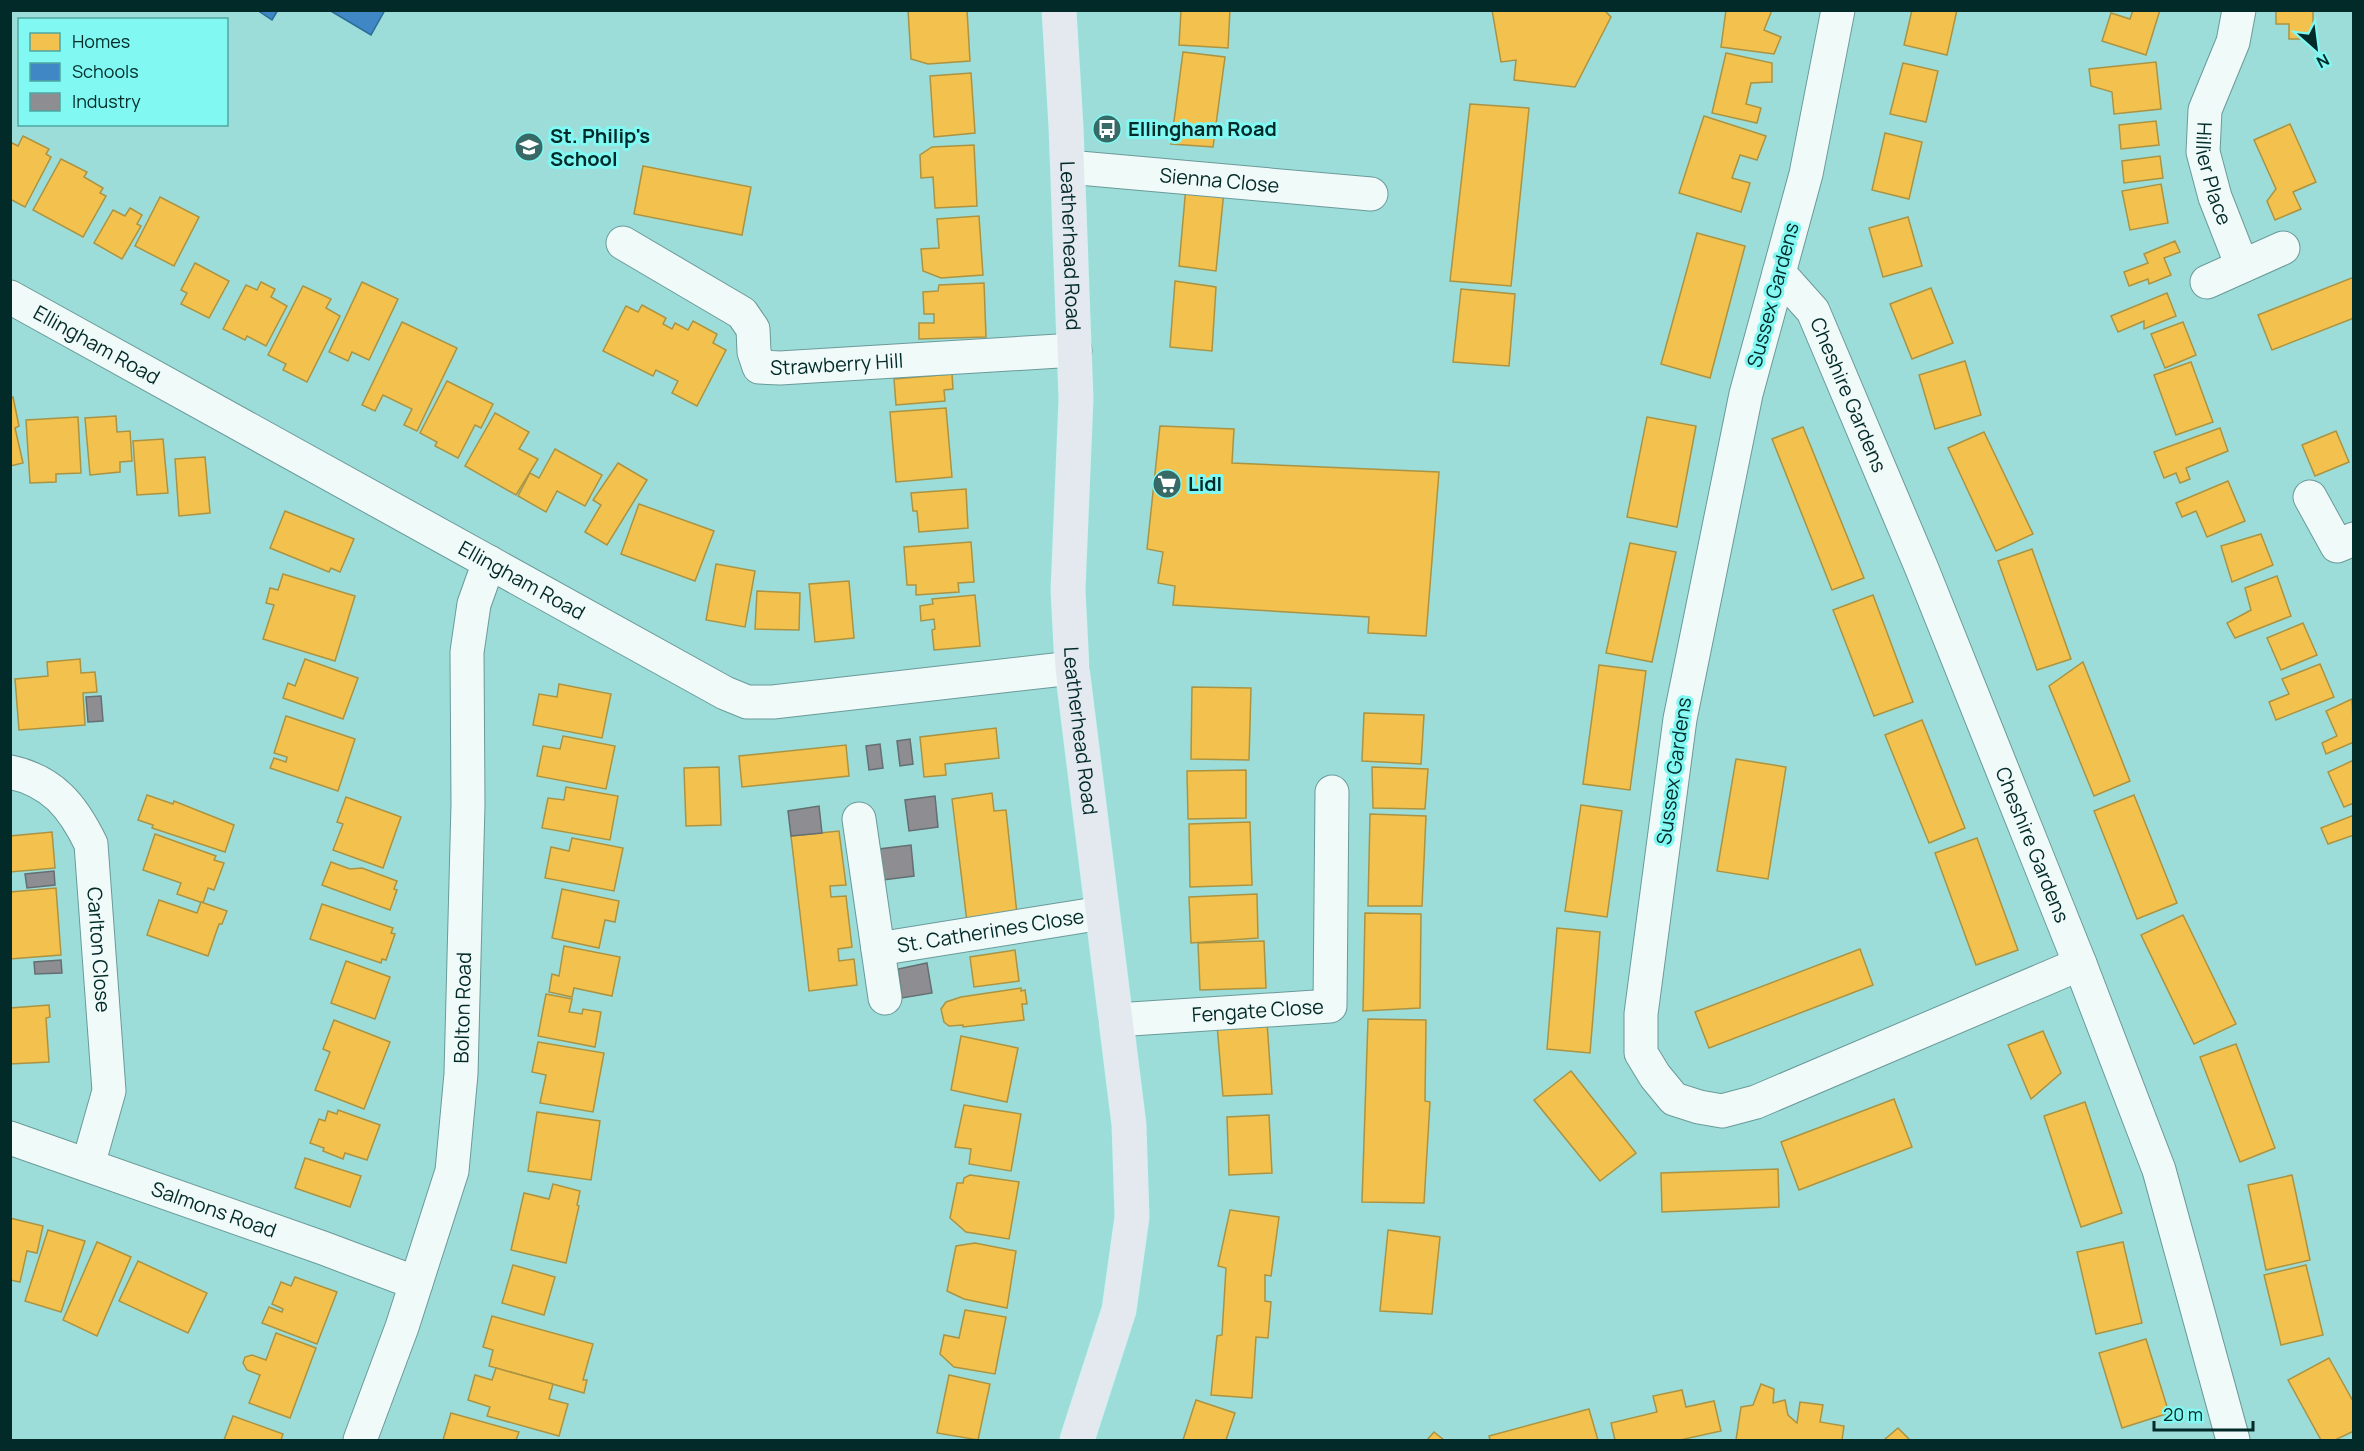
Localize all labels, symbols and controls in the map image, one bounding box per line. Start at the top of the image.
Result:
legend [18,18,228,126]
north arrow [2286,18,2346,78]
text: Homes [72,29,130,53]
text: N [2313,49,2333,74]
text: Schools [72,59,139,83]
text: Industry [72,89,141,113]
bus stop icon: Ellingham Road [1091,113,1123,145]
place label: Ellingham Road [1128,115,1277,142]
street label: Hillier Place [2190,121,2239,229]
place label: St. Philip's School [550,122,650,172]
school or university icon: St. Philip's School [513,131,545,163]
street label: Leatherhead Road [1054,161,1087,331]
street label: Sienna Close [1158,161,1281,199]
street label: Sussex Gardens [1740,219,1805,370]
street label: Ellingham Road [29,299,165,390]
street label: Cheshire Gardens [1804,313,1894,476]
street label: Strawberry Hill [769,347,904,381]
supermarket icon: Lidl [1151,468,1183,500]
place label: Lidl [1188,470,1222,497]
street label: Ellingham Road [454,534,590,626]
street label: Leatherhead Road [1058,646,1104,817]
street label: Sussex Gardens [1650,695,1697,847]
street label: Cheshire Gardens [1989,763,2076,926]
street label: Carlton Close [81,886,117,1013]
street label: St. Catherines Close [895,902,1086,959]
street label: Bolton Road [447,952,477,1064]
street label: Fengate Close [1191,992,1325,1028]
street label: Salmons Road [148,1175,280,1244]
scale bar [2154,1394,2253,1432]
text: 20 m [2163,1402,2203,1426]

